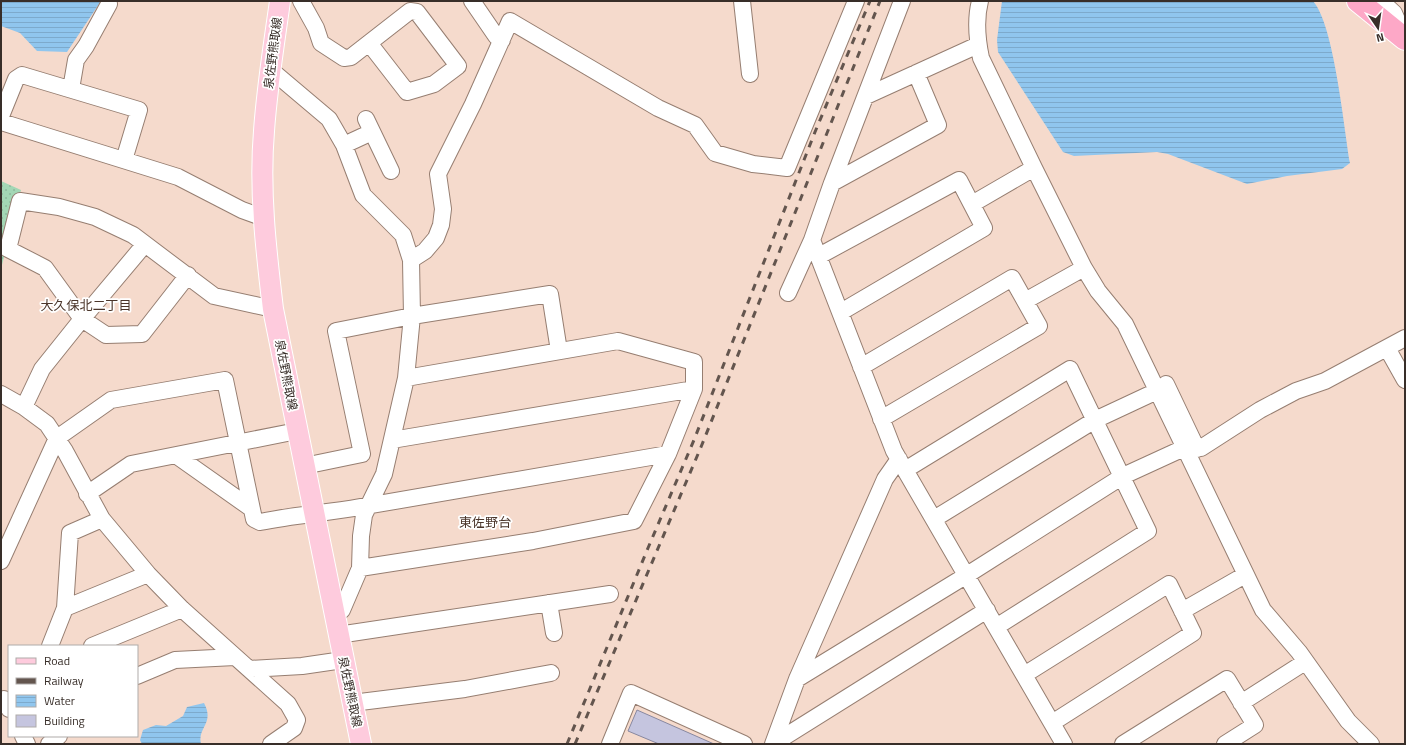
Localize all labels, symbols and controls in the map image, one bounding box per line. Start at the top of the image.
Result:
north arrow [1358,8,1398,48]
street label: 泉佐野熊取線 [259,16,286,90]
text: N [1375,29,1386,46]
district label: 大久保北二丁目 [40,295,132,315]
street label: 泉佐野熊取線 [270,338,303,412]
district label: 東佐野台 [459,512,511,532]
legend [8,645,138,737]
text: Road [44,651,70,670]
street label: 泉佐野熊取線 [334,655,367,729]
text: Railway [44,671,84,690]
text: Water [44,691,75,710]
text: Building [44,711,85,730]

